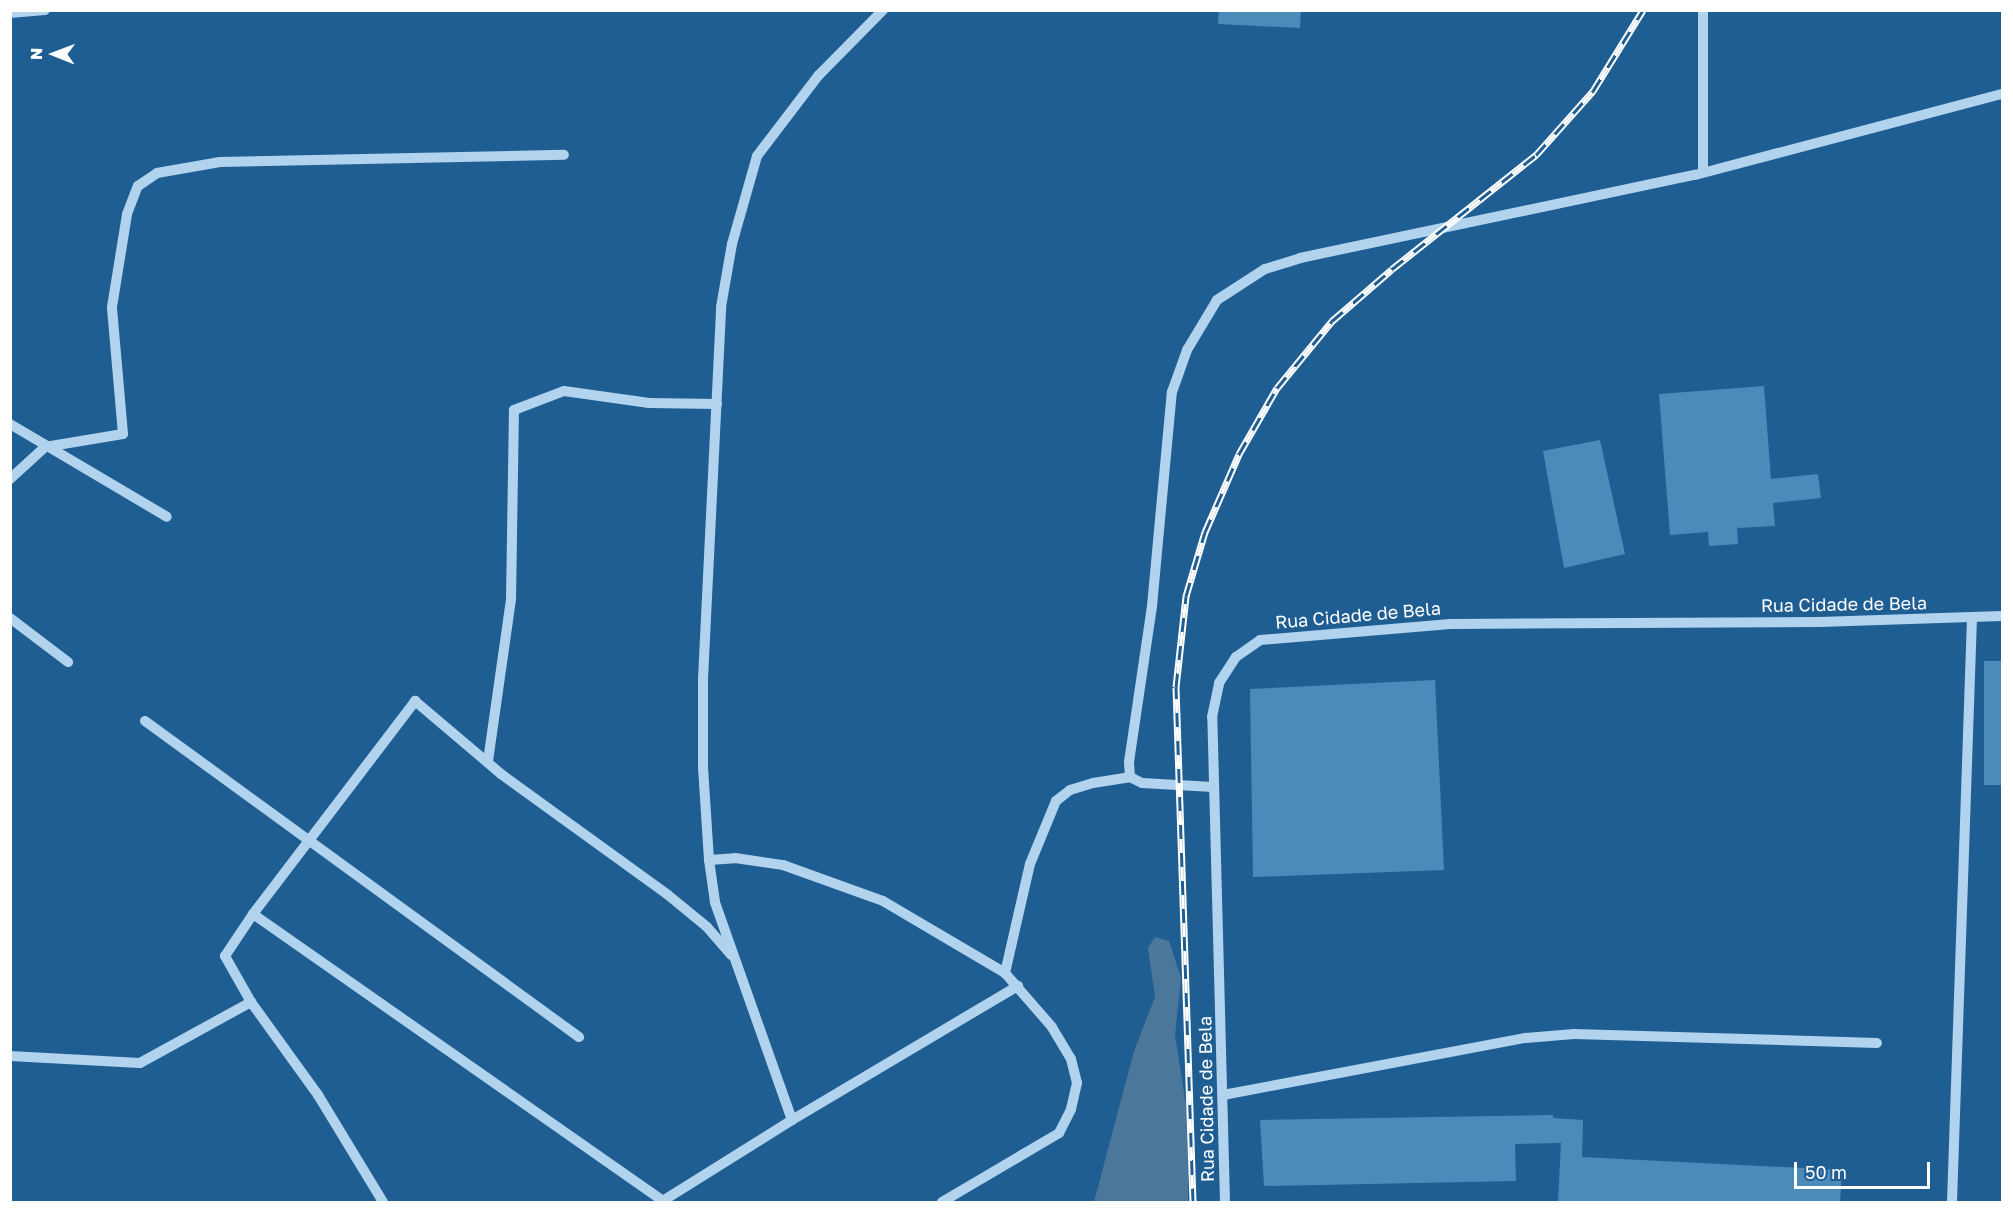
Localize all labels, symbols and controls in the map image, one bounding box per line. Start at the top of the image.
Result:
north arrow [24,24,84,84]
text: N [26,47,46,60]
street label: Rua Cidade de Bela [1761,592,1927,616]
street label: Rua Cidade de Bela [1274,597,1442,633]
street label: Rua Cidade de Bela [1194,1016,1218,1182]
scale bar [1797,1150,1934,1188]
text: 50 m [1805,1161,1847,1183]

